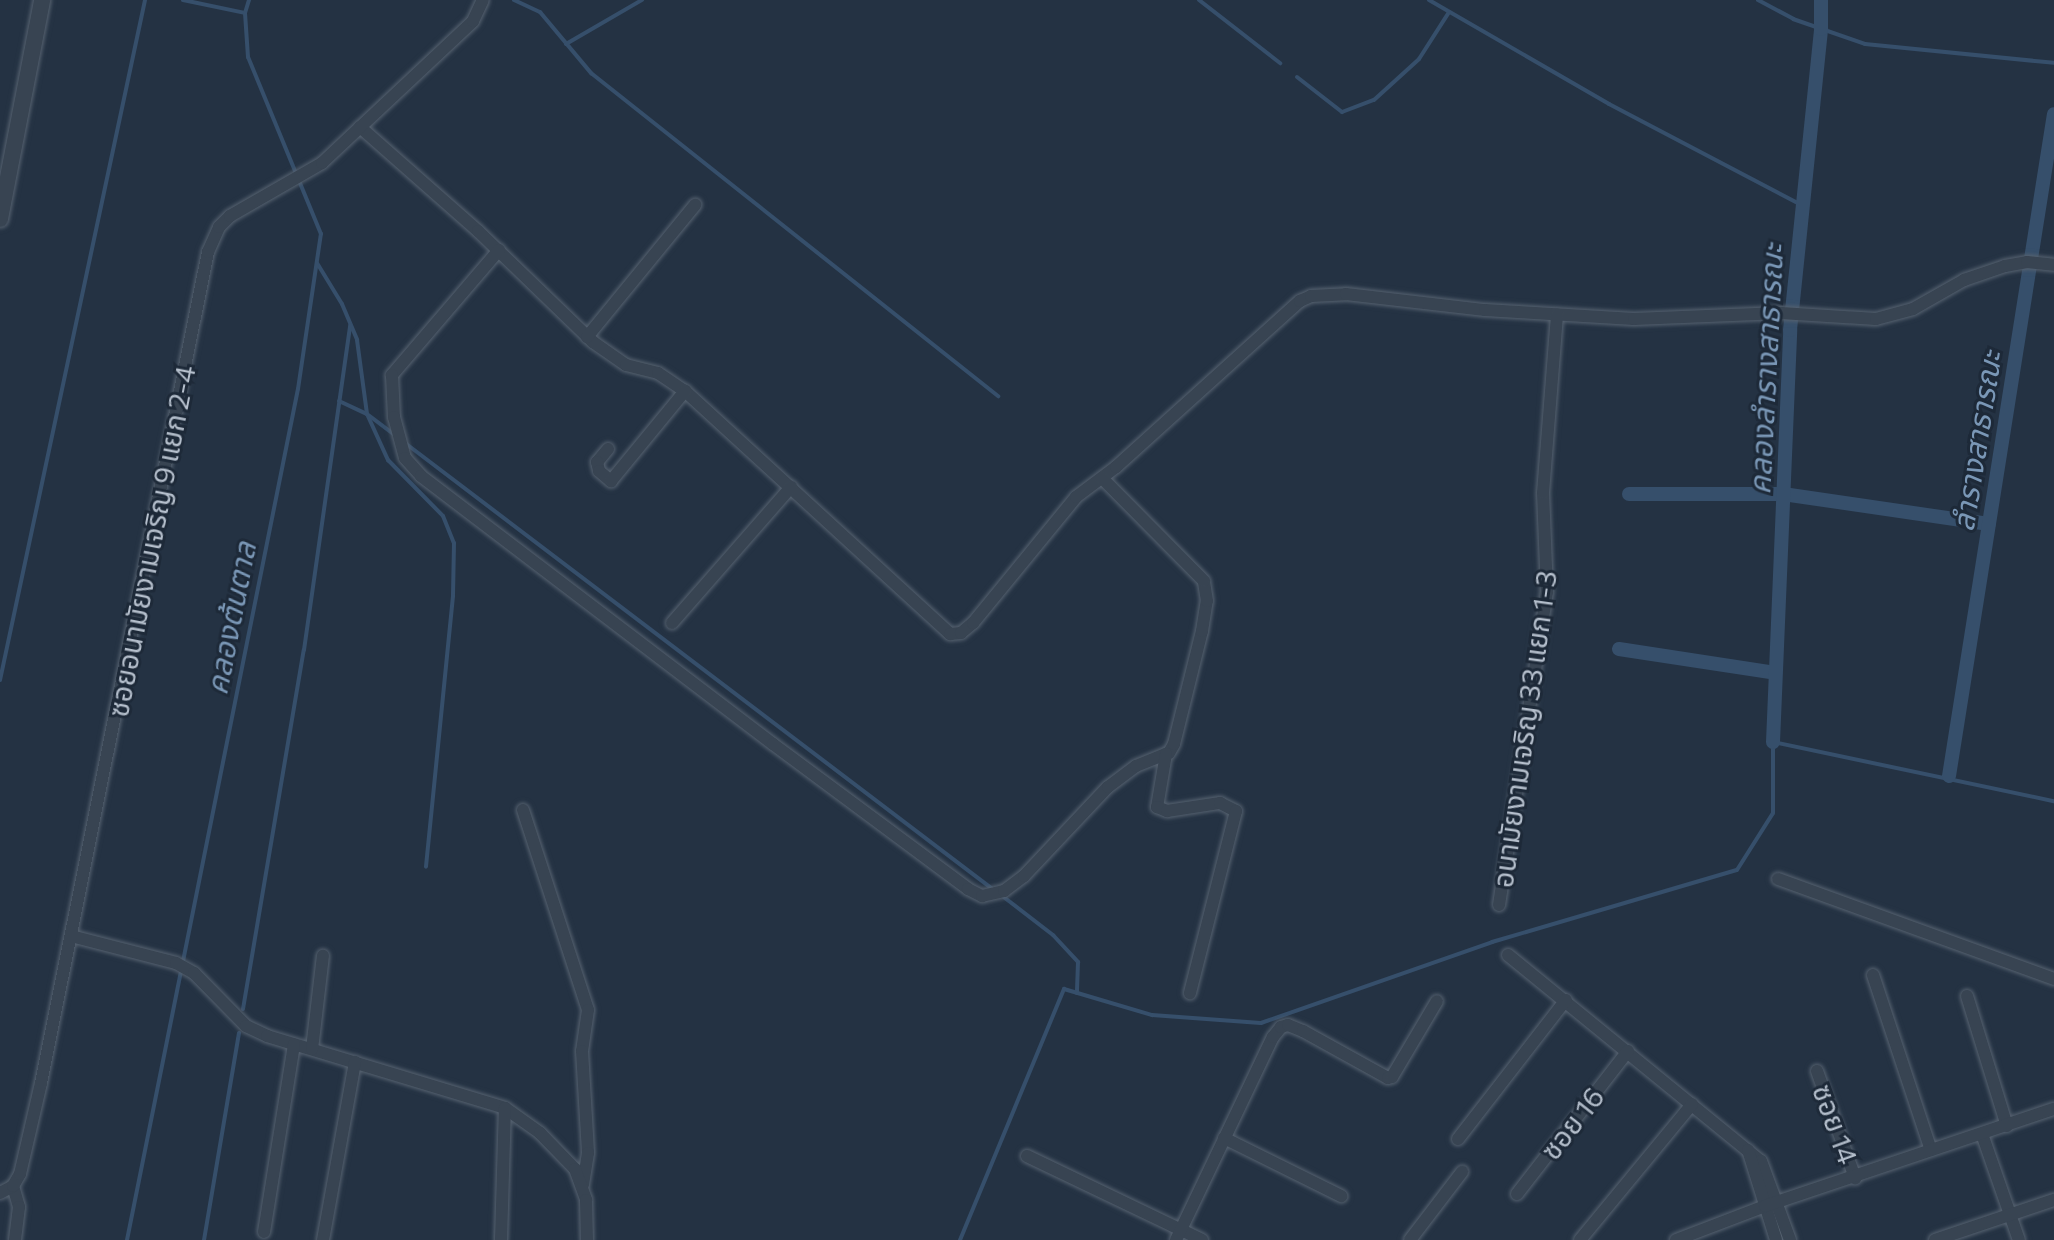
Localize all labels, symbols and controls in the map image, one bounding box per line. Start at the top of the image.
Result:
water label: คลองลำรางสาธารณะ [1740,243,1790,495]
water label: ลำรางสาธารณะ [1944,348,2008,534]
street label: ซอยอนามัยงามเจริญ 9 แยก 2-4 [100,362,202,720]
water label: คลองต้นตาล [198,539,262,697]
street label: อนามัยงามเจริญ 33 แยก 1-3 [1485,568,1563,890]
street label: ซอย 16 [1533,1080,1611,1166]
street label: ซอย 14 [1806,1080,1866,1168]

